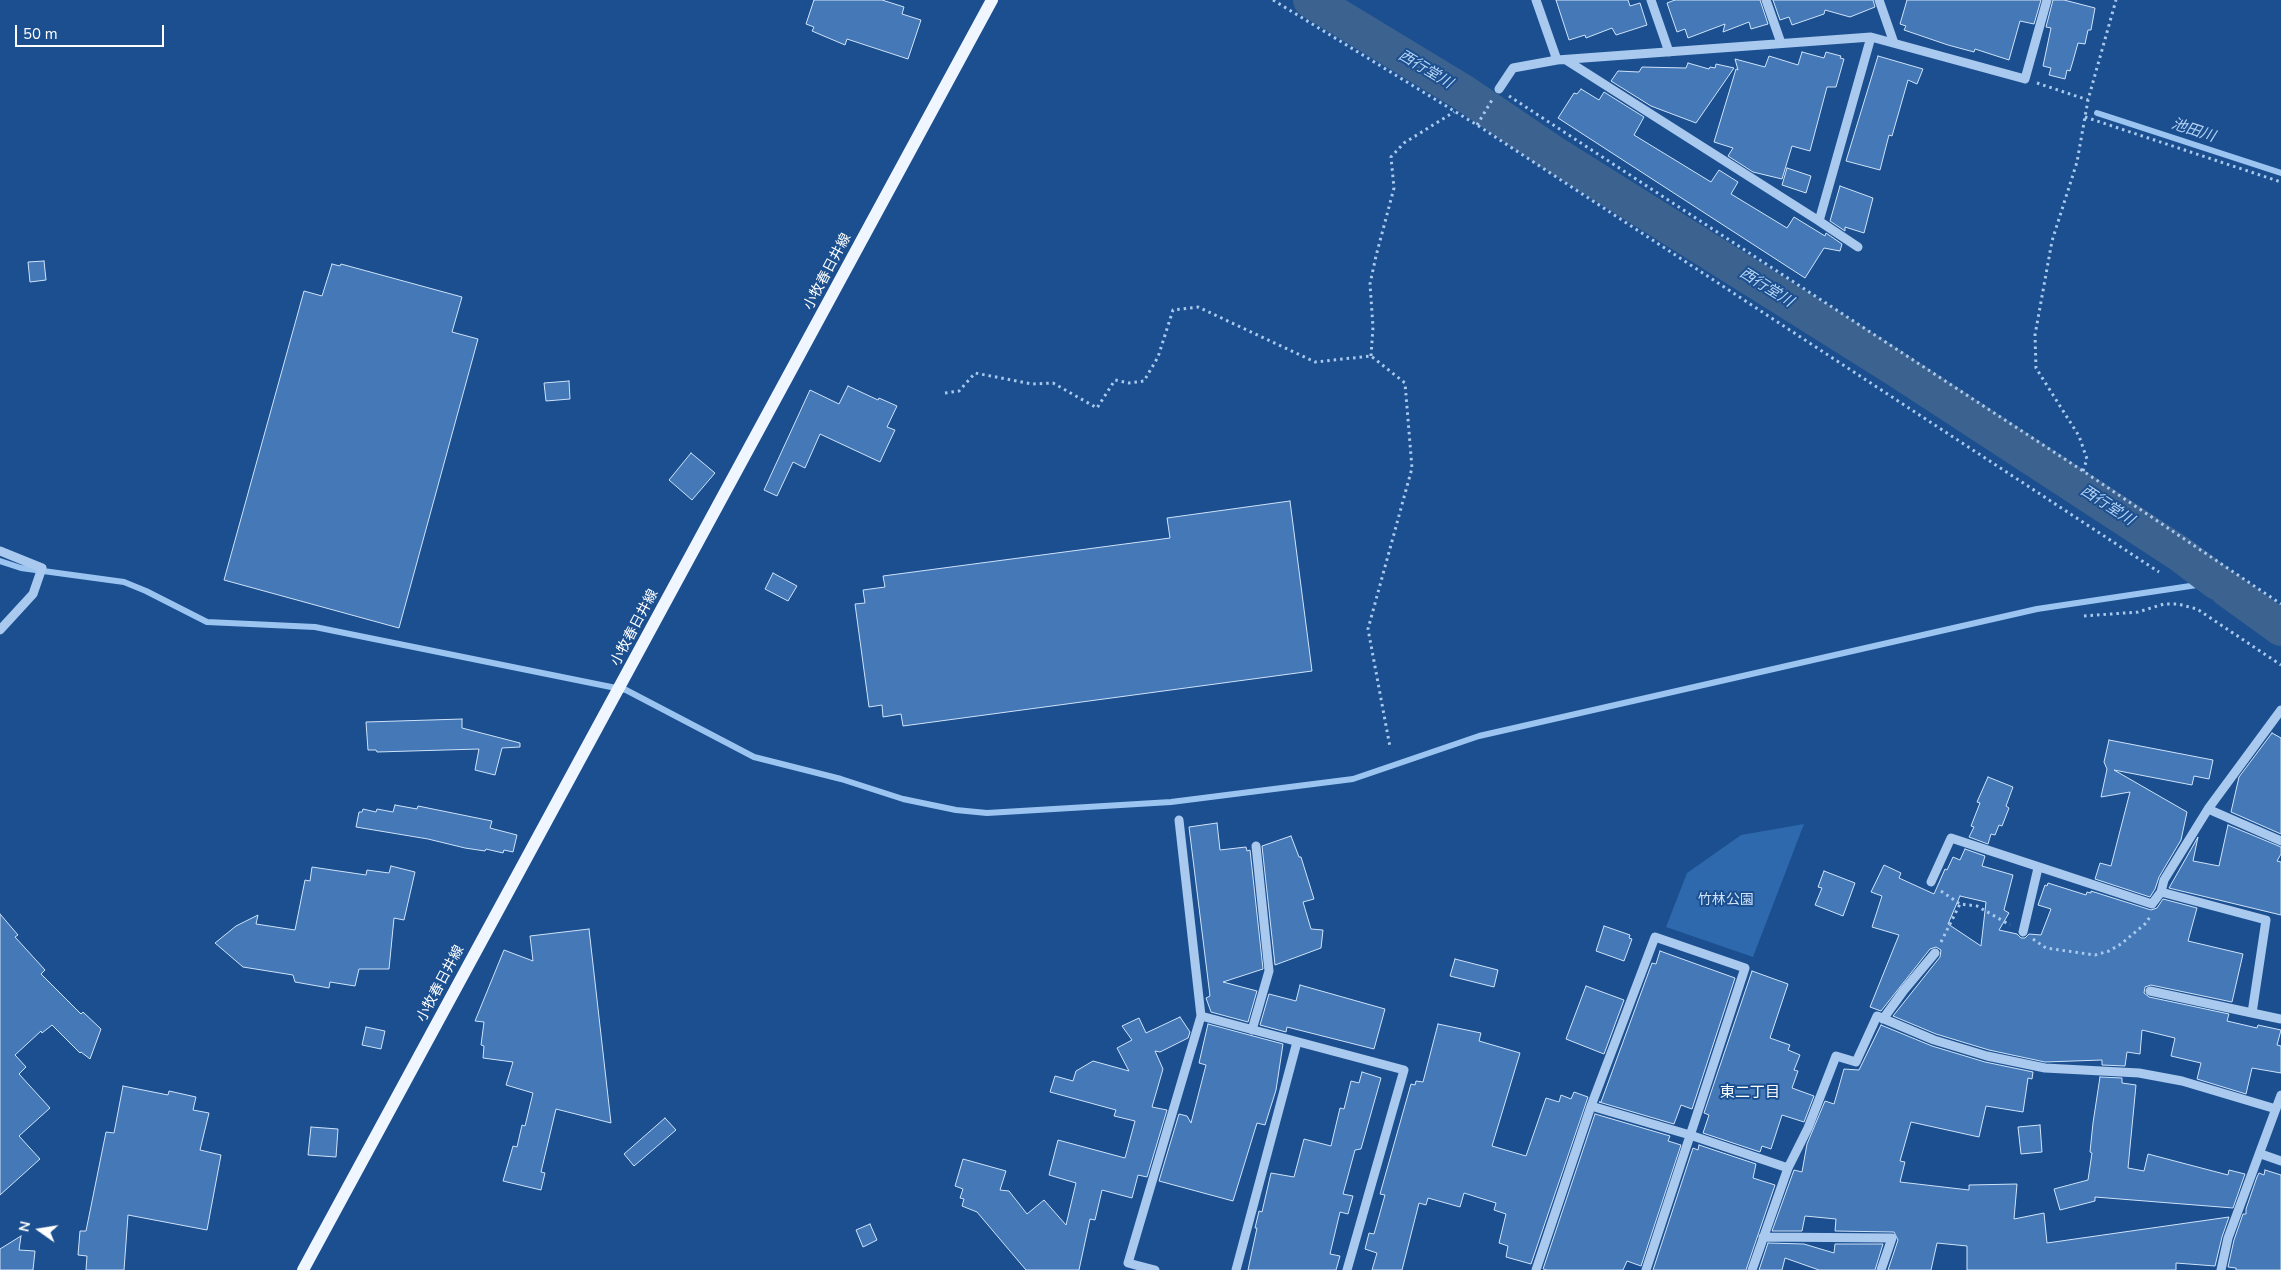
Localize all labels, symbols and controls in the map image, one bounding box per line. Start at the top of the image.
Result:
scale bar [18,15,166,47]
text: 50 m [23,24,58,44]
water label: 西行堂川 [1395,47,1455,93]
water label: 池田川 [2169,115,2217,147]
street label: 小牧春日井線 [801,231,855,313]
water label: 西行堂川 [1736,264,1796,312]
water label: 西行堂川 [2077,482,2137,530]
street label: 小牧春日井線 [608,587,662,669]
park label: 竹林公園 [1698,893,1754,909]
street label: 小牧春日井線 [414,943,468,1025]
district label: 東二丁目 [1720,1084,1780,1102]
north arrow [15,1205,65,1255]
text: N [14,1219,35,1234]

